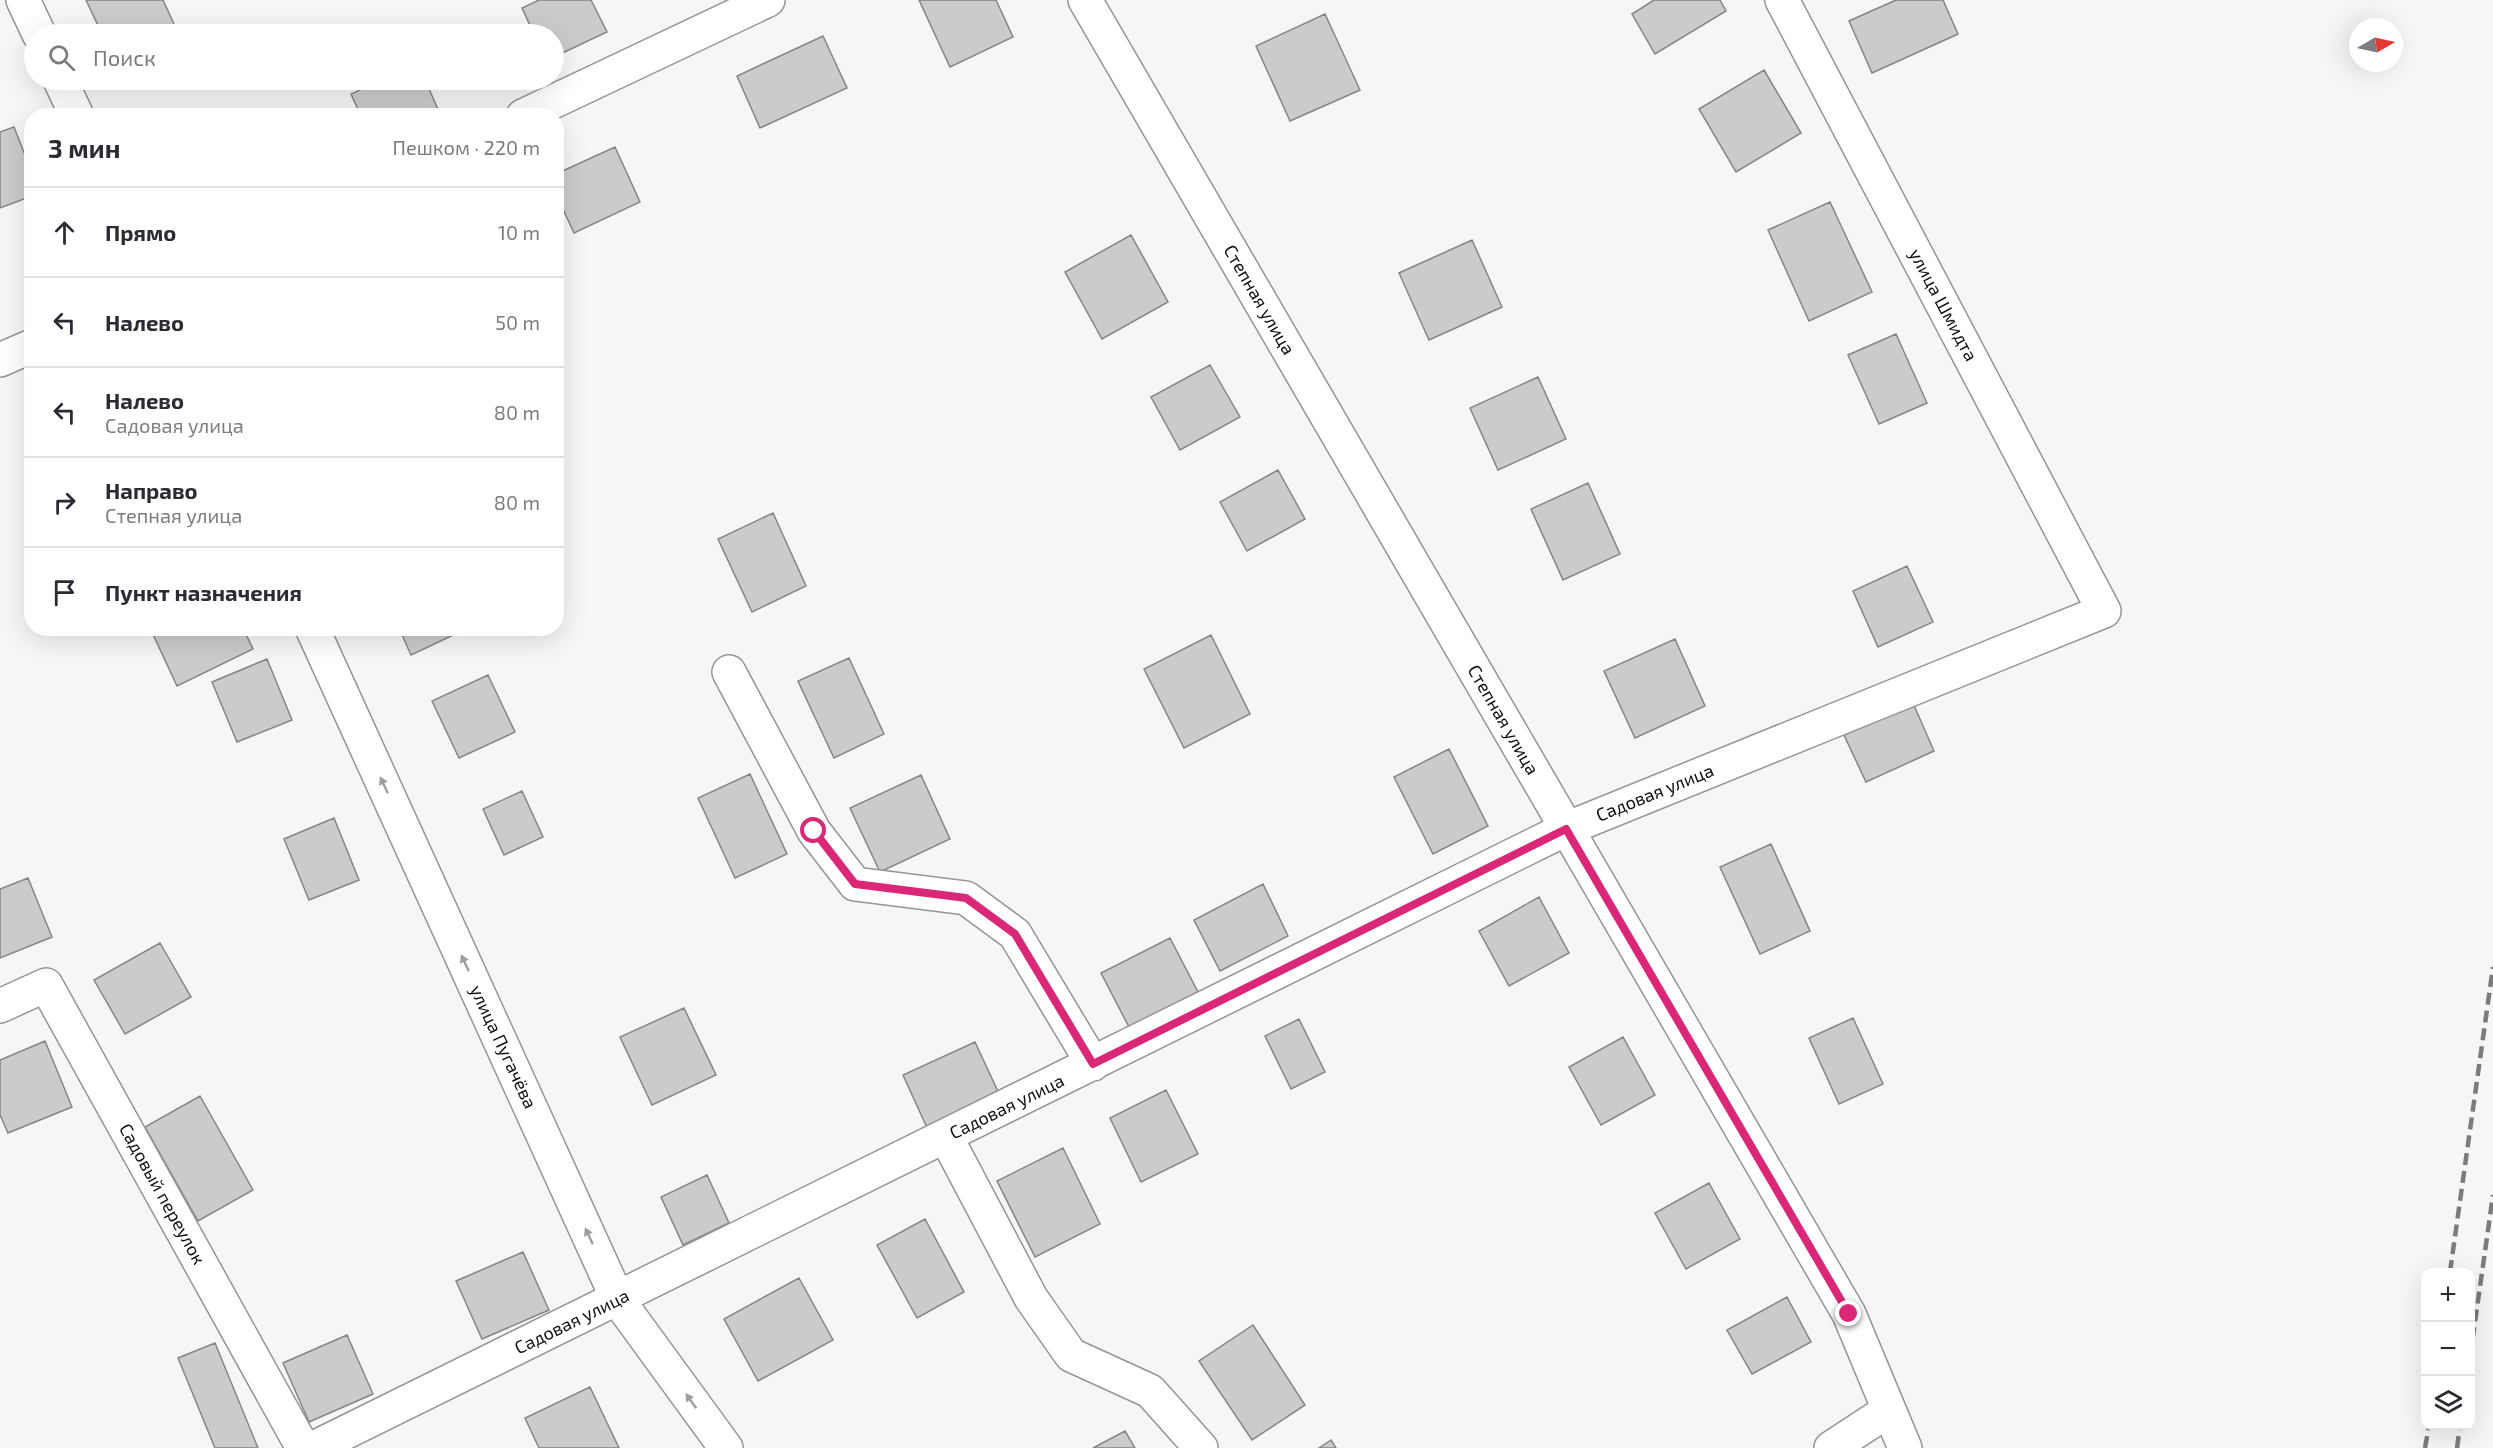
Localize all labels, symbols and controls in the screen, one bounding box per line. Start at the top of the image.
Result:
north arrow [2349,18,2403,72]
search box [24,24,564,90]
icon: search [45,41,78,74]
text: Поиск [93,44,156,70]
text: 3 мин [48,132,120,163]
text: Пешком · 220 m [393,135,540,159]
icon: ahead [48,216,81,249]
text: Прямо [105,219,176,245]
text: 10 m [498,220,540,244]
street label: Степная улица [1219,241,1300,358]
street label: улица Шмидта [1905,245,1983,365]
icon: left [48,306,81,339]
text: Налево [105,309,184,335]
text: 50 m [495,310,540,334]
text: Налево [105,387,184,413]
icon: left [48,396,81,429]
text: 80 m [494,400,540,424]
text: Садовая улица [105,413,244,437]
text: Направо [105,477,198,503]
icon: right [48,486,81,519]
text: 80 m [494,490,540,514]
text: Степная улица [105,503,242,527]
icon: arrive [48,576,81,609]
text: Пункт назначения [105,579,302,605]
street label: Степная улица [1463,661,1544,778]
street label: Садовая улица [1593,758,1717,826]
one-way arrow [379,777,388,794]
route start [800,817,826,843]
one-way arrow [460,954,469,971]
street label: улица Пугачёва [466,981,542,1112]
street label: Садовая улица [946,1069,1068,1143]
street label: Садовый переулок [115,1119,211,1268]
one-way arrow [585,1227,594,1244]
map controls [2421,1268,2475,1430]
button: + [2421,1268,2475,1322]
street label: Садовая улица [511,1284,633,1358]
route end [1835,1300,1861,1326]
button: − [2421,1322,2475,1376]
button: layers [2421,1376,2475,1430]
one-way arrow [686,1393,698,1408]

